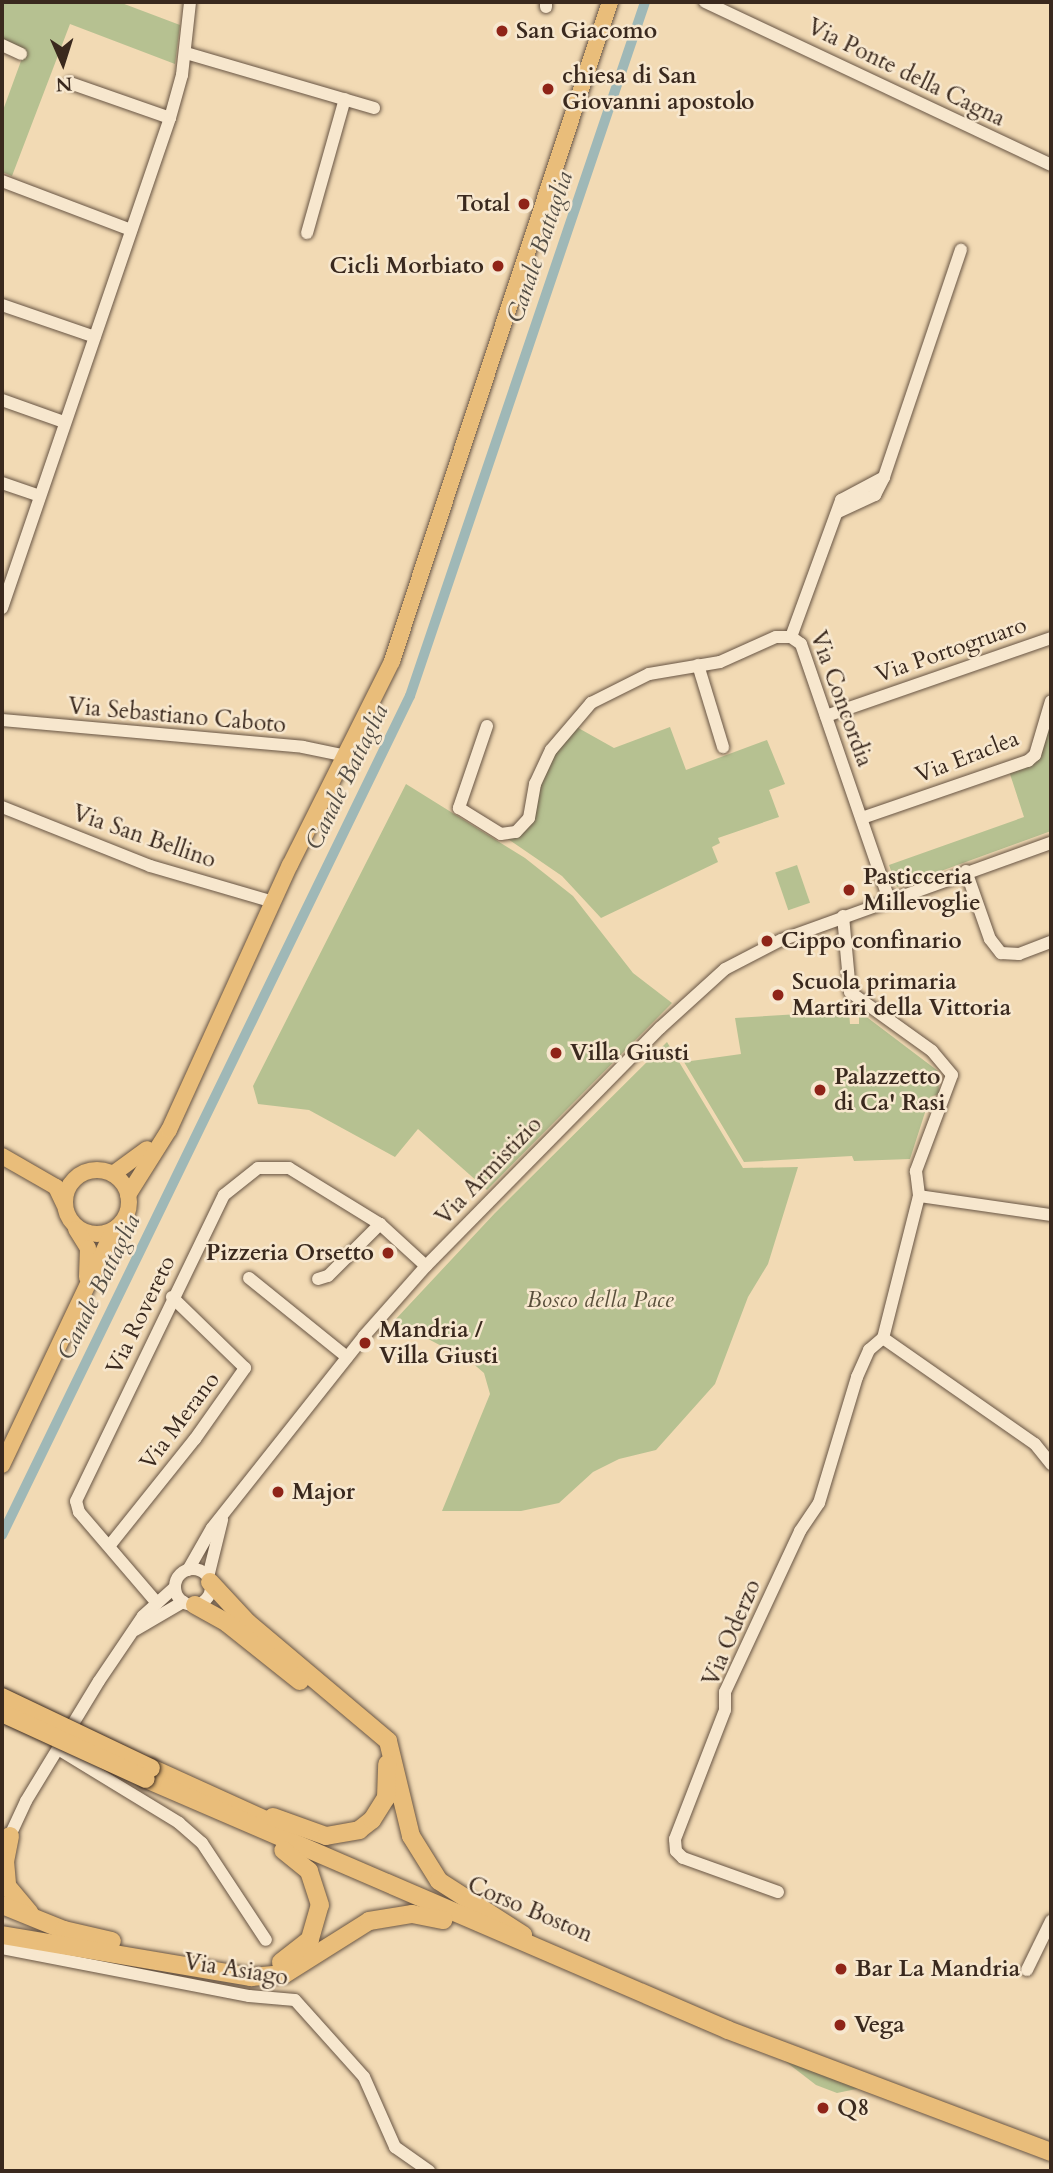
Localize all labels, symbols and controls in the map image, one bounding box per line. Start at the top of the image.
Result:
street label: Via Ponte della Cagna [803,13,1009,133]
place label: San Giacomo [516,17,657,45]
marker: San Giacomo [494,23,510,39]
north arrow [28,28,98,98]
place label: chiesa di San Giovanni apostolo [562,62,754,116]
text: N [55,71,73,97]
marker: chiesa di San Giovanni apostolo [540,81,556,97]
water label: Canale Battaglia [501,168,579,326]
place label: Total [456,190,510,218]
marker: Total [516,196,532,212]
place label: Cicli Morbiato [329,252,484,280]
marker: Cicli Morbiato [490,258,506,274]
street label: Via Portogruaro [872,611,1030,689]
street label: Via Concordia [804,627,878,771]
street label: Via Sebastiano Caboto [67,693,287,739]
water label: Canale Battaglia [299,700,395,854]
street label: Via Eraclea [911,725,1023,789]
street label: Via San Bellino [69,800,219,874]
place label: Pasticceria Millevoglie [863,863,981,917]
marker: Pasticceria Millevoglie [841,882,857,898]
place label: Cippo confinario [781,927,962,955]
marker: Cippo confinario [759,933,775,949]
place label: Scuola primaria Martiri della Vittoria [792,968,1011,1022]
marker: Scuola primaria Martiri della Vittoria [770,987,786,1003]
place label: Villa Giusti [570,1039,689,1067]
marker: Villa Giusti [548,1045,564,1061]
place label: Palazzetto di Ca' Rasi [834,1063,946,1117]
marker: Palazzetto di Ca' Rasi [812,1082,828,1098]
street label: Via Armistizio [430,1111,548,1231]
water label: Canale Battaglia [51,1210,147,1364]
place label: Pizzeria Orsetto [206,1239,374,1267]
marker: Pizzeria Orsetto [380,1245,396,1261]
street label: Via Rovereto [100,1251,182,1379]
park label: Bosco della Pace [526,1286,674,1314]
place label: Mandria / Villa Giusti [379,1316,498,1370]
marker: Mandria / Villa Giusti [357,1335,373,1351]
street label: Via Merano [134,1367,226,1475]
place label: Major [292,1478,355,1506]
marker: Major [270,1484,286,1500]
street label: Via Oderzo [697,1576,767,1690]
street label: Corso Boston [463,1871,597,1949]
street label: Via Asiago [182,1948,290,1992]
place label: Bar La Mandria [855,1955,1020,1983]
marker: Bar La Mandria [833,1961,849,1977]
place label: Vega [854,2011,905,2039]
marker: Vega [832,2017,848,2033]
place label: Q8 [837,2094,869,2122]
marker: Q8 [815,2100,831,2116]

